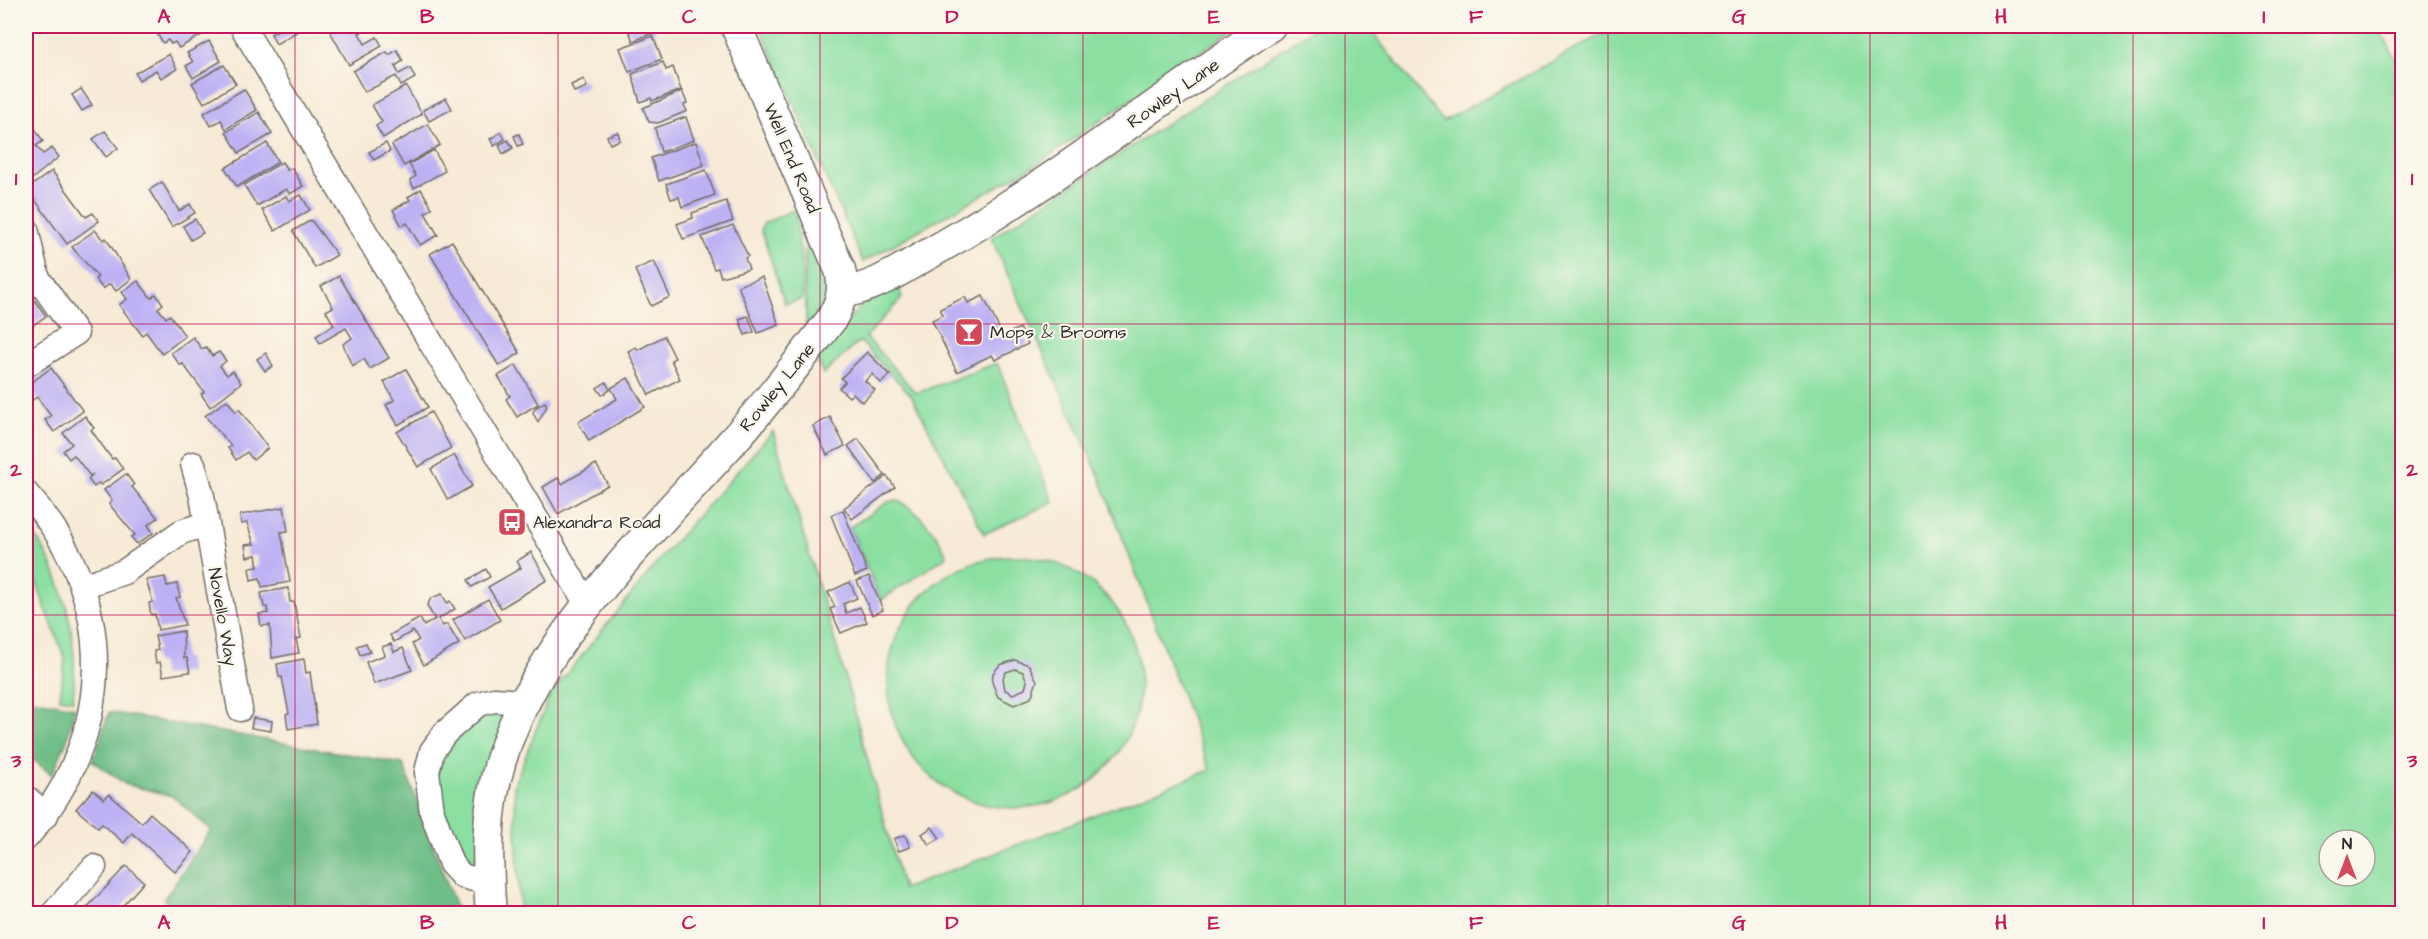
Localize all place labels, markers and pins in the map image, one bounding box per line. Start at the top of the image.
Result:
bar icon: Mops & Brooms [953,316,985,348]
place label: Mops & Brooms [990,320,1127,345]
bus stop icon: Alexandra Road [496,506,528,538]
place label: Alexandra Road [533,510,661,535]

